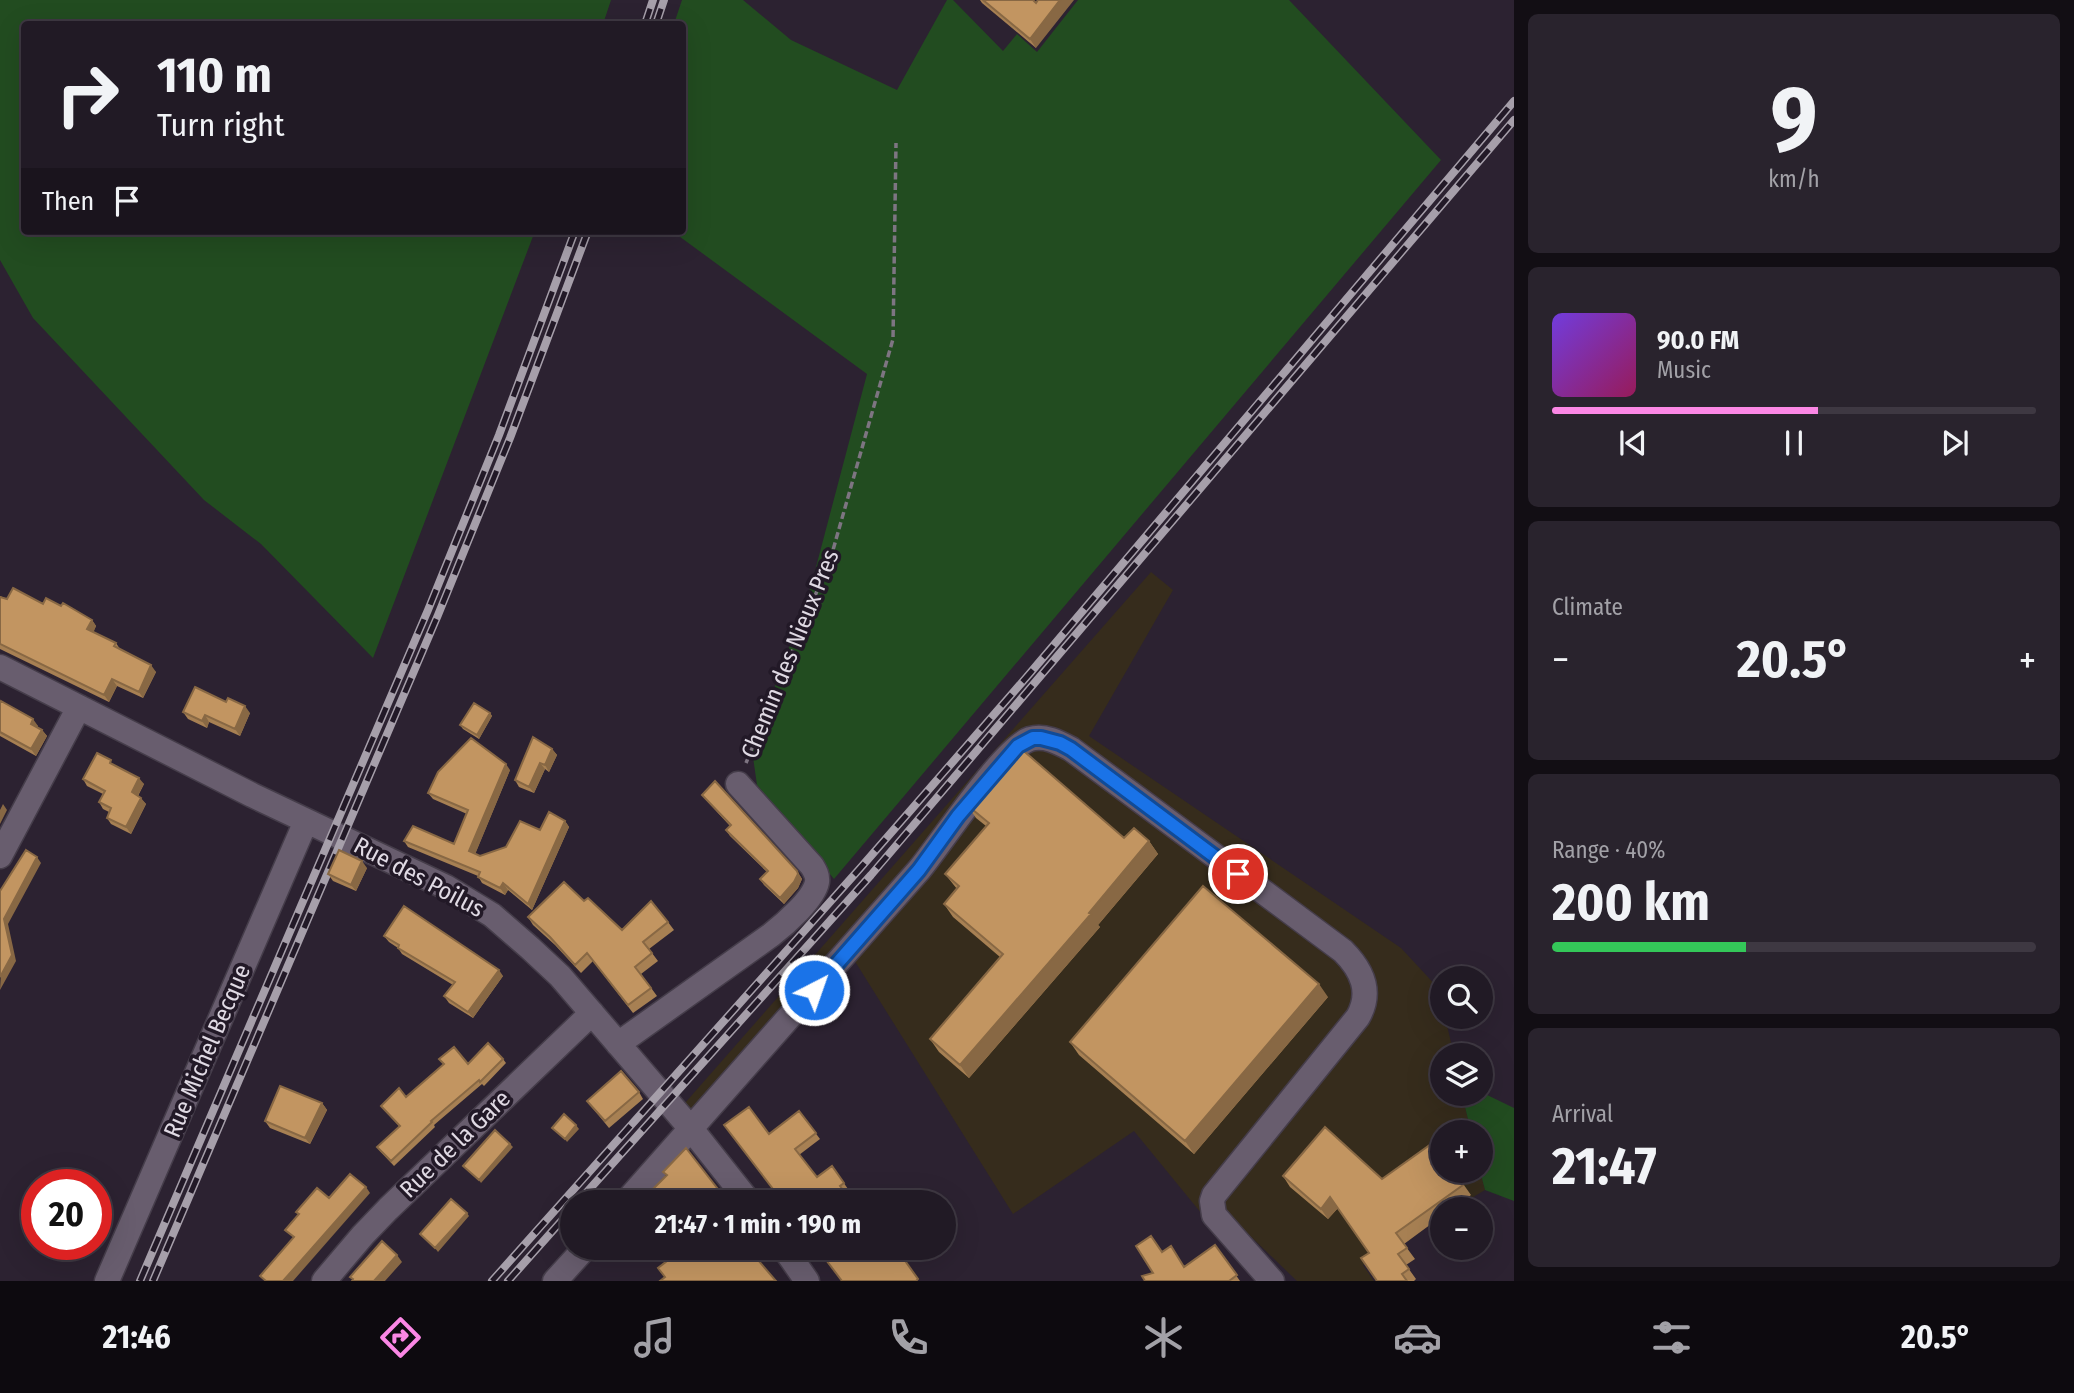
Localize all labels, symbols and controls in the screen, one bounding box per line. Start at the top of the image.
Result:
text: 110 m [157,46,272,105]
icon: right [42,49,133,140]
text: 9 [1770,65,1818,174]
text: Turn right [157,106,284,144]
text: km/h [1768,165,1820,193]
icon: arrive [108,182,146,220]
text: Then [42,186,94,217]
text: 90.0 FM [1657,325,1739,356]
text: Music [1657,356,1711,384]
icon: previous [1614,424,1652,462]
icon: pause [1775,424,1813,462]
icon: next [1936,424,1974,462]
street label: Chemin des Nieux Pres [735,545,845,763]
text: Climate [1552,593,1623,621]
text: 20.5° [1737,628,1851,691]
text: − [1552,637,1569,683]
text: + [2019,637,2036,683]
street label: Rue des Poilus [349,831,489,923]
text: Range · 40% [1552,836,1666,864]
pin [1208,844,1268,904]
icon: arrive [1219,855,1257,893]
text: 200 km [1552,871,1710,934]
position arrow [777,953,851,1027]
street label: Rue Michel Becque [158,960,256,1142]
map controls [1430,966,1493,1260]
button: search [1430,966,1493,1029]
button: layers [1430,1043,1493,1106]
street label: Rue de la Gare [394,1085,516,1203]
text: Arrival [1552,1100,1613,1128]
button: + [1430,1120,1493,1183]
text: 21:47 [1552,1135,1657,1198]
speed limit sign: 20 [21,1169,112,1260]
button: − [1430,1197,1493,1260]
text: 21:47 · 1 min · 190 m [655,1209,861,1240]
icon: directions [376,1313,425,1362]
icon: music [630,1313,679,1362]
icon: phone [884,1313,933,1362]
icon: climate [1139,1313,1188,1362]
icon: car [1393,1313,1442,1362]
icon: filters [1647,1313,1696,1362]
text: 21:46 [103,1318,171,1356]
text: 20.5° [1901,1318,1971,1356]

